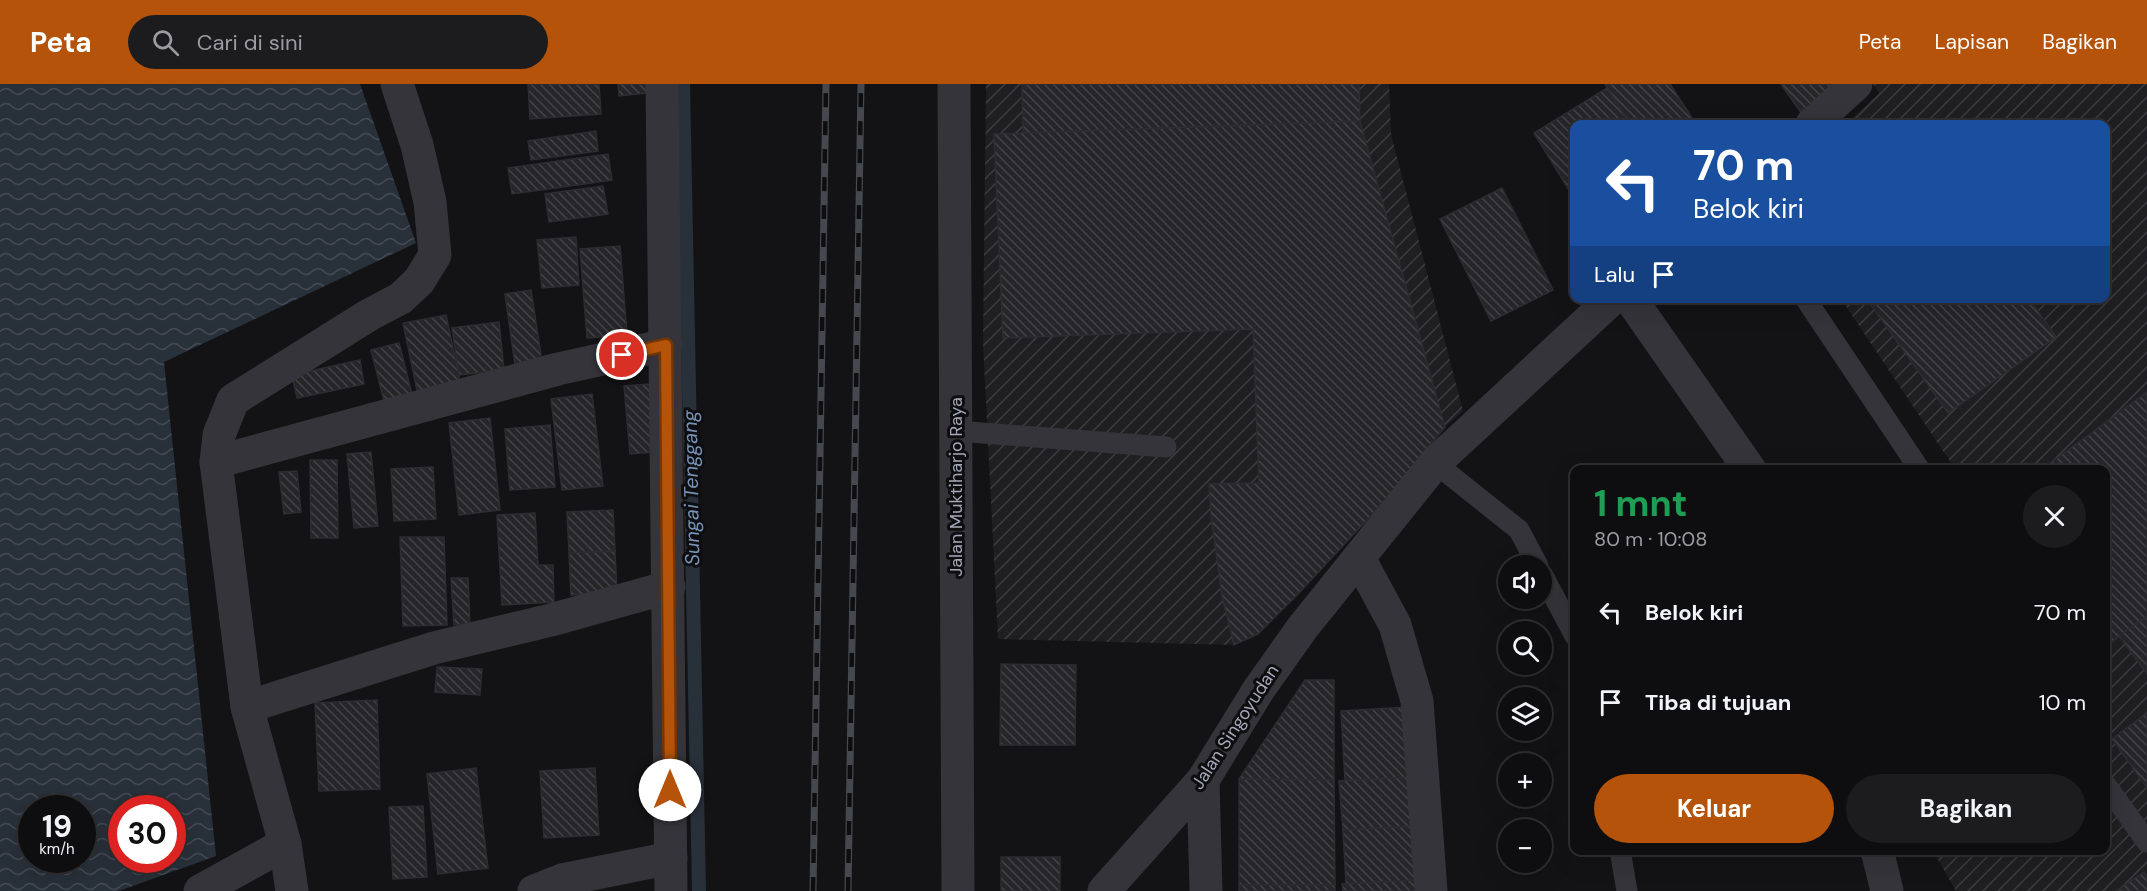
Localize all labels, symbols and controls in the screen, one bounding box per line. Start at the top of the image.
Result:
search box [128,15,548,69]
text: Peta [30,24,92,61]
icon: search [149,26,182,59]
text: Cari di sini [197,28,303,57]
text: Peta [1859,28,1901,56]
text: Lapisan [1934,28,2009,56]
text: Bagikan [2042,28,2117,56]
text: 70 m [1693,138,1794,193]
icon: left [1594,144,1672,222]
text: Belok kiri [1693,191,1804,226]
icon: arrive [1647,258,1680,291]
text: Lalu [1594,260,1635,289]
pin [596,329,647,380]
icon: arrive [605,338,638,371]
street label: Jalan Muktiharjo Raya [944,397,968,577]
water label: Sungai Tenggang [677,409,705,566]
text: 1 mnt [1594,480,1687,527]
button: close [2023,485,2086,548]
text: 80 m · 10:08 [1594,526,1707,552]
map controls [1498,555,1552,873]
button: sound [1498,555,1552,609]
icon: left [1594,596,1627,629]
text: Belok kiri [1645,598,1743,627]
text: 70 m [2034,598,2086,627]
button: search [1498,621,1552,675]
street label: Jalan Singoyudan [1186,660,1284,794]
icon: arrive [1594,686,1627,719]
button: layers [1498,687,1552,741]
text: Tiba di tujuan [1645,688,1791,717]
text: 10 m [2039,688,2086,717]
button: + [1498,753,1552,807]
position arrow [638,758,702,822]
button: Keluar [1594,774,1834,843]
button: Bagikan [1846,774,2086,843]
speed limit sign: 30 [108,795,186,873]
text: 19 [42,807,72,846]
button: − [1498,819,1552,873]
text: km/h [39,839,75,859]

